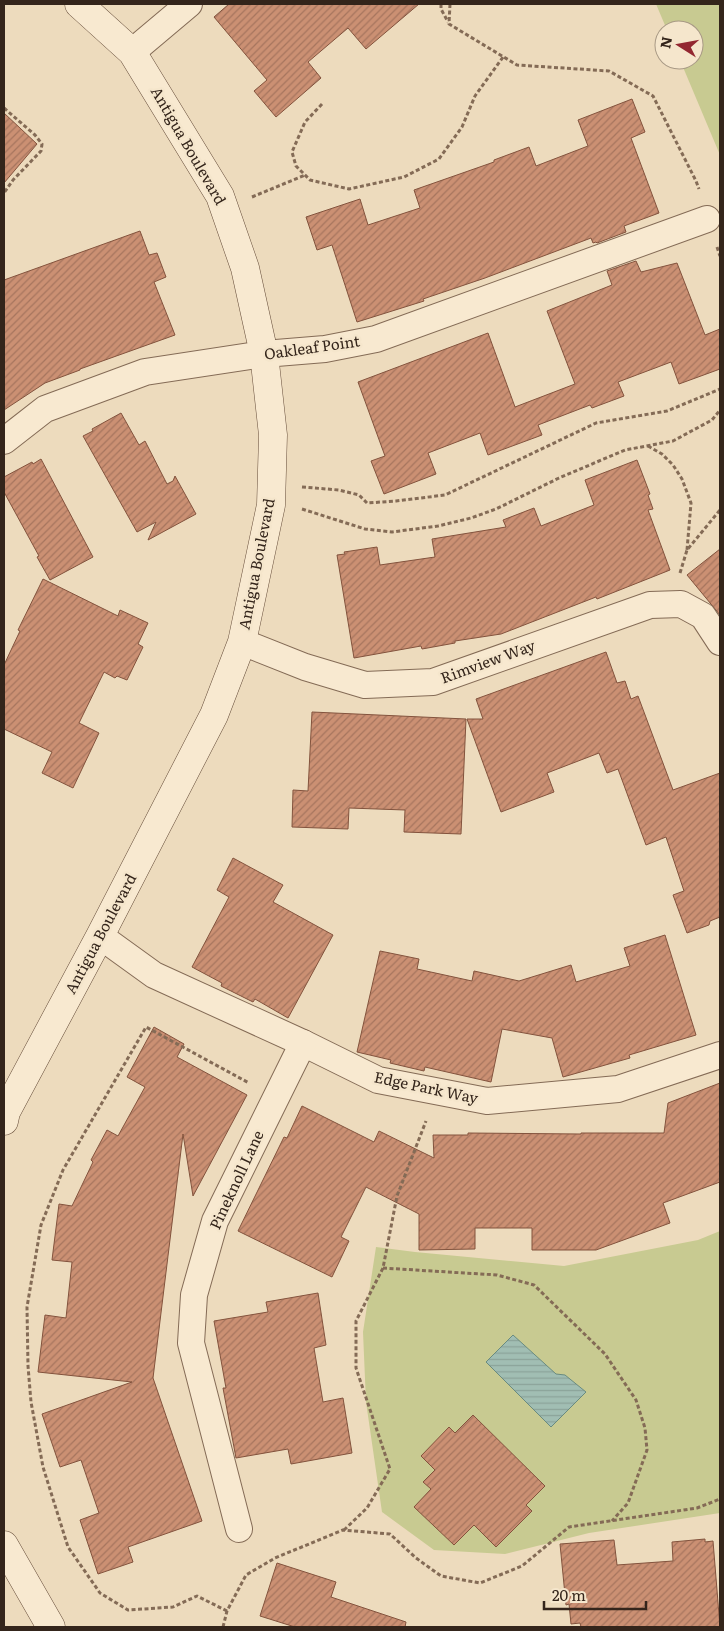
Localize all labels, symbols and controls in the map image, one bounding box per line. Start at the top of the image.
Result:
north arrow [654,20,704,70]
text: N [654,34,676,50]
street label: Antigua Boulevard [146,82,233,209]
street label: Oakleaf Point [262,328,361,365]
street label: Antigua Boulevard [232,496,280,631]
street label: Rimview Way [437,633,538,688]
street label: Antigua Boulevard [58,869,141,998]
street label: Edge Park Way [372,1064,481,1109]
street label: Pineknoll Lane [203,1126,269,1233]
scale bar [544,1578,646,1610]
text: 20 m [552,1583,586,1606]

